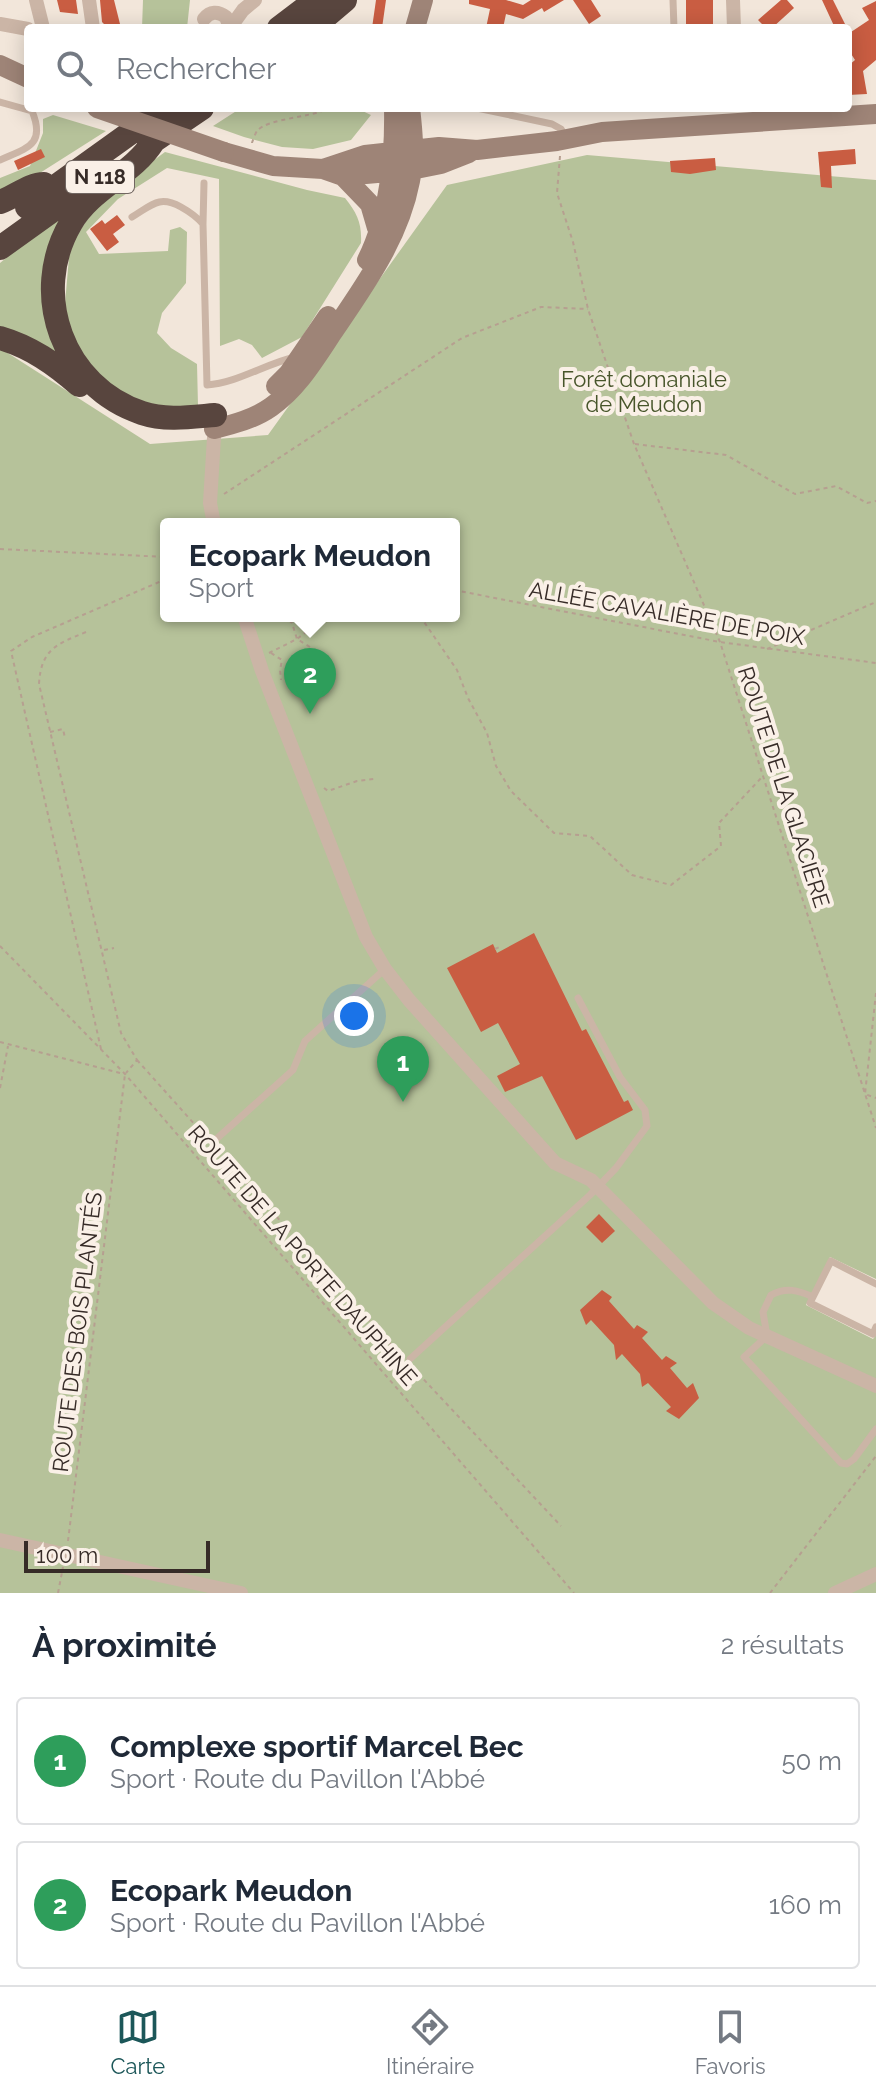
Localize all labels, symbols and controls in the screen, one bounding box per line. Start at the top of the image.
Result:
search box [24,24,852,112]
icon: search [52,46,96,90]
text: Rechercher [116,51,276,86]
road number: N 118 [66,161,134,193]
park label: Forêt domaniale de Meudon [561,366,727,417]
popup [160,518,460,622]
text: Ecopark Meudon [189,538,431,573]
text: Sport [189,573,254,603]
street label: ALLÉE CAVALIÈRE DE POIX [527,576,807,650]
pin: 2 [284,648,336,714]
street label: ROUTE DE LA GLACIÈRE [733,663,835,911]
your location [334,996,374,1036]
pin: 1 [377,1036,429,1102]
street label: ROUTE DE LA PORTE DAUPHINE [183,1120,423,1390]
street label: ROUTE DES BOIS PLANTÉS [47,1190,107,1474]
scale bar [24,1537,210,1573]
text: 100 m [36,1542,98,1568]
text: À proximité [32,1625,217,1665]
text: 2 résultats [721,1630,844,1660]
text: Complexe sportif Marcel Bec [110,1729,524,1764]
text: 1 [54,1746,66,1776]
text: 50 m [781,1746,842,1776]
text: Sport · Route du Pavillon l'Abbé [110,1764,485,1794]
text: Ecopark Meudon [110,1873,352,1908]
text: 2 [53,1890,67,1920]
text: 160 m [769,1890,842,1920]
text: Sport · Route du Pavillon l'Abbé [110,1908,485,1938]
tab: Carte [110,2005,165,2079]
tab: Itinéraire [386,2005,474,2079]
tab: Favoris [695,2005,766,2079]

